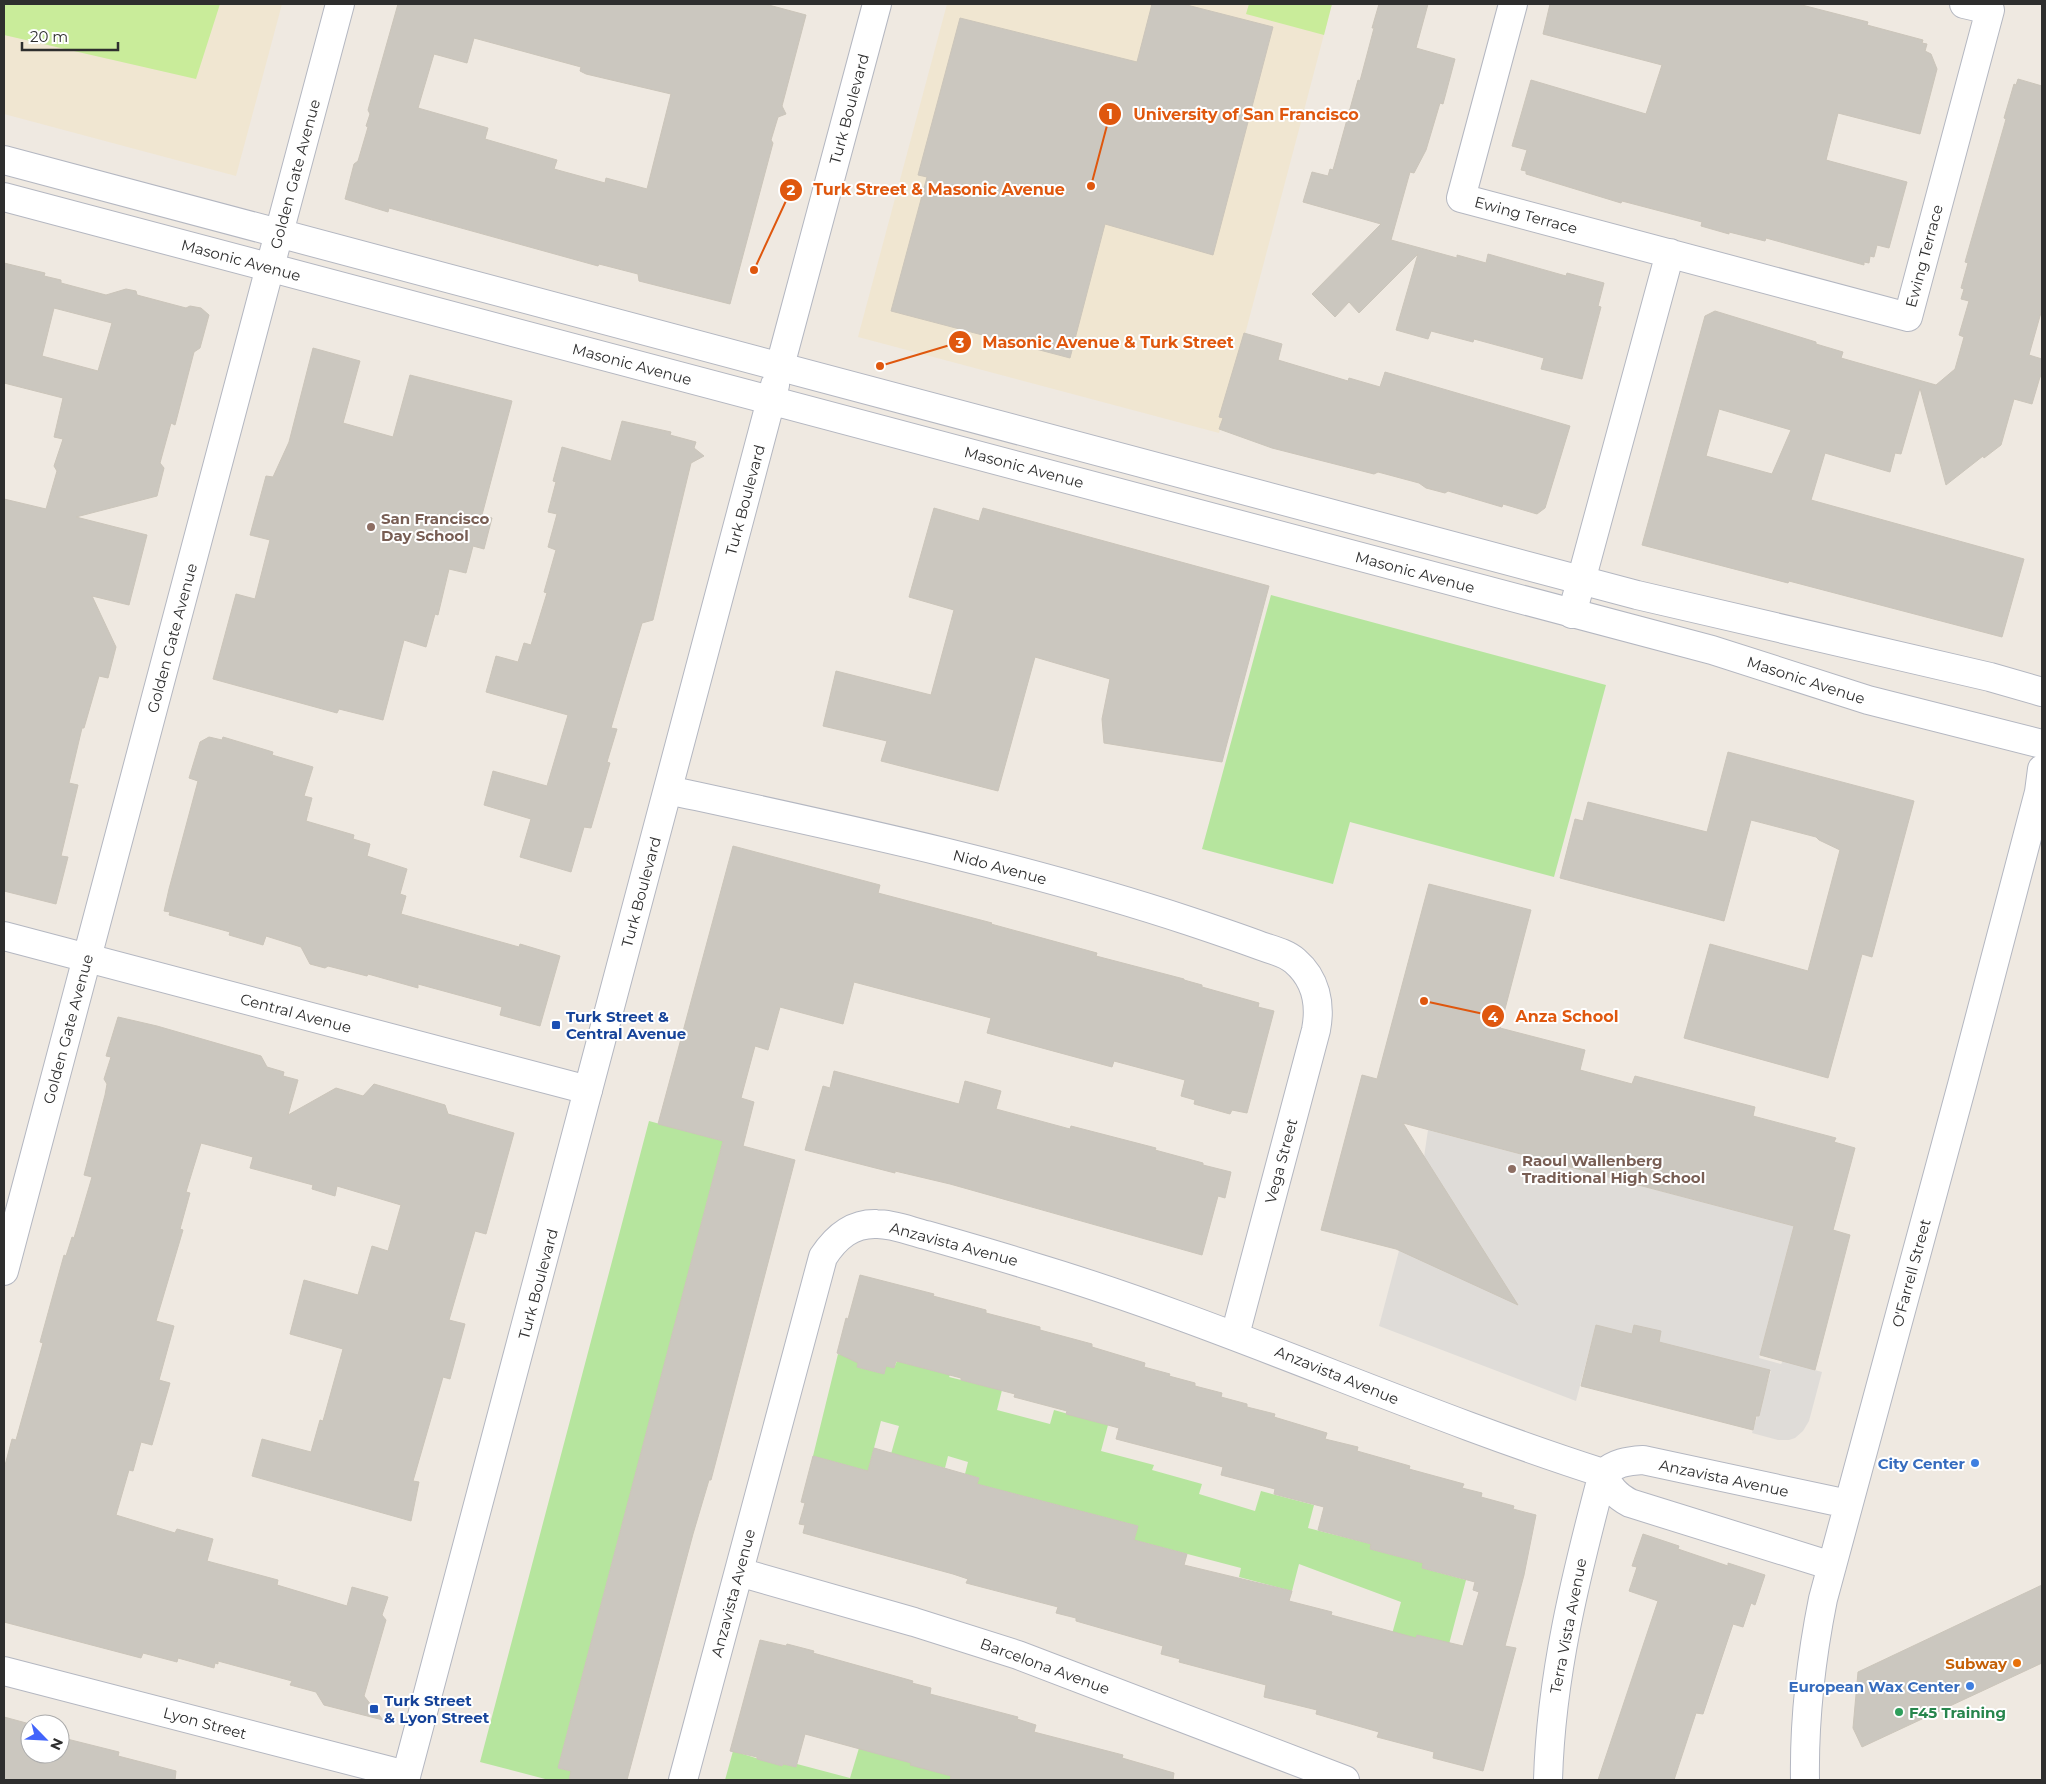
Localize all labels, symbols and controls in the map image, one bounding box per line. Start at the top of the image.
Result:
scale bar [22,20,119,52]
text: 20 m [30,27,68,46]
street label: Turk Boulevard [825,52,873,166]
street label: Golden Gate Avenue [266,97,324,251]
callout: University of San Francisco [1098,99,1368,130]
text: 1 [1107,104,1113,123]
text: University of San Francisco [1133,105,1359,124]
callout: Turk Street & Masonic Avenue [778,174,1075,205]
text: 2 [787,180,796,199]
text: Turk Street & Masonic Avenue [813,180,1065,199]
street label: Ewing Terrace [1472,192,1580,238]
street label: Ewing Terrace [1901,202,1947,310]
street label: Masonic Avenue [179,235,303,285]
callout: Masonic Avenue & Turk Street [947,327,1244,358]
text: 3 [955,333,965,352]
text: Masonic Avenue & Turk Street [982,333,1234,352]
street label: Masonic Avenue [570,339,694,389]
street label: Masonic Avenue [962,442,1086,492]
street label: Turk Boulevard [721,443,769,557]
place label: San Francisco Day School [381,509,489,545]
marker: San Francisco Day School [365,521,377,533]
street label: Masonic Avenue [1353,547,1477,597]
street label: Golden Gate Avenue [143,561,201,715]
street label: Masonic Avenue [1745,652,1867,708]
street label: Turk Boulevard [617,835,665,949]
street label: Nido Avenue [951,845,1049,889]
street label: Golden Gate Avenue [39,952,97,1106]
street label: Central Avenue [238,989,354,1037]
callout: Anza School [1481,1001,1629,1032]
place label: Turk Street & Central Avenue [566,1007,686,1043]
text: 4 [1488,1007,1499,1026]
text: Anza School [1515,1007,1618,1026]
marker: Turk Street & Central Avenue [550,1019,562,1031]
street label: Vega Street [1261,1116,1301,1206]
place label: Raoul Wallenberg Traditional High School [1522,1151,1705,1187]
marker: Raoul Wallenberg Traditional High School [1506,1163,1518,1175]
street label: O'Farrell Street [1887,1217,1935,1329]
street label: Anzavista Avenue [888,1218,1020,1270]
street label: Turk Boulevard [514,1227,562,1341]
street label: Anzavista Avenue [1272,1341,1402,1409]
place label: City Center [1878,1454,1966,1473]
street label: Anzavista Avenue [1657,1455,1791,1501]
marker: City Center [1969,1457,1981,1469]
street label: Anzavista Avenue [707,1527,759,1659]
street label: Terra Vista Avenue [1546,1557,1590,1695]
street label: Barcelona Avenue [978,1634,1112,1698]
place label: Subway [1945,1654,2008,1673]
marker: Subway [2011,1657,2023,1669]
place label: European Wax Center [1788,1677,1961,1696]
marker: European Wax Center [1964,1680,1976,1692]
place label: Turk Street & Lyon Street [384,1691,490,1727]
street label: Lyon Street [161,1703,249,1743]
marker: Turk Street & Lyon Street [368,1703,380,1715]
place label: F45 Training [1909,1703,2006,1722]
marker: F45 Training [1893,1706,1905,1718]
north arrow [20,1714,70,1764]
text: N [46,1735,67,1753]

